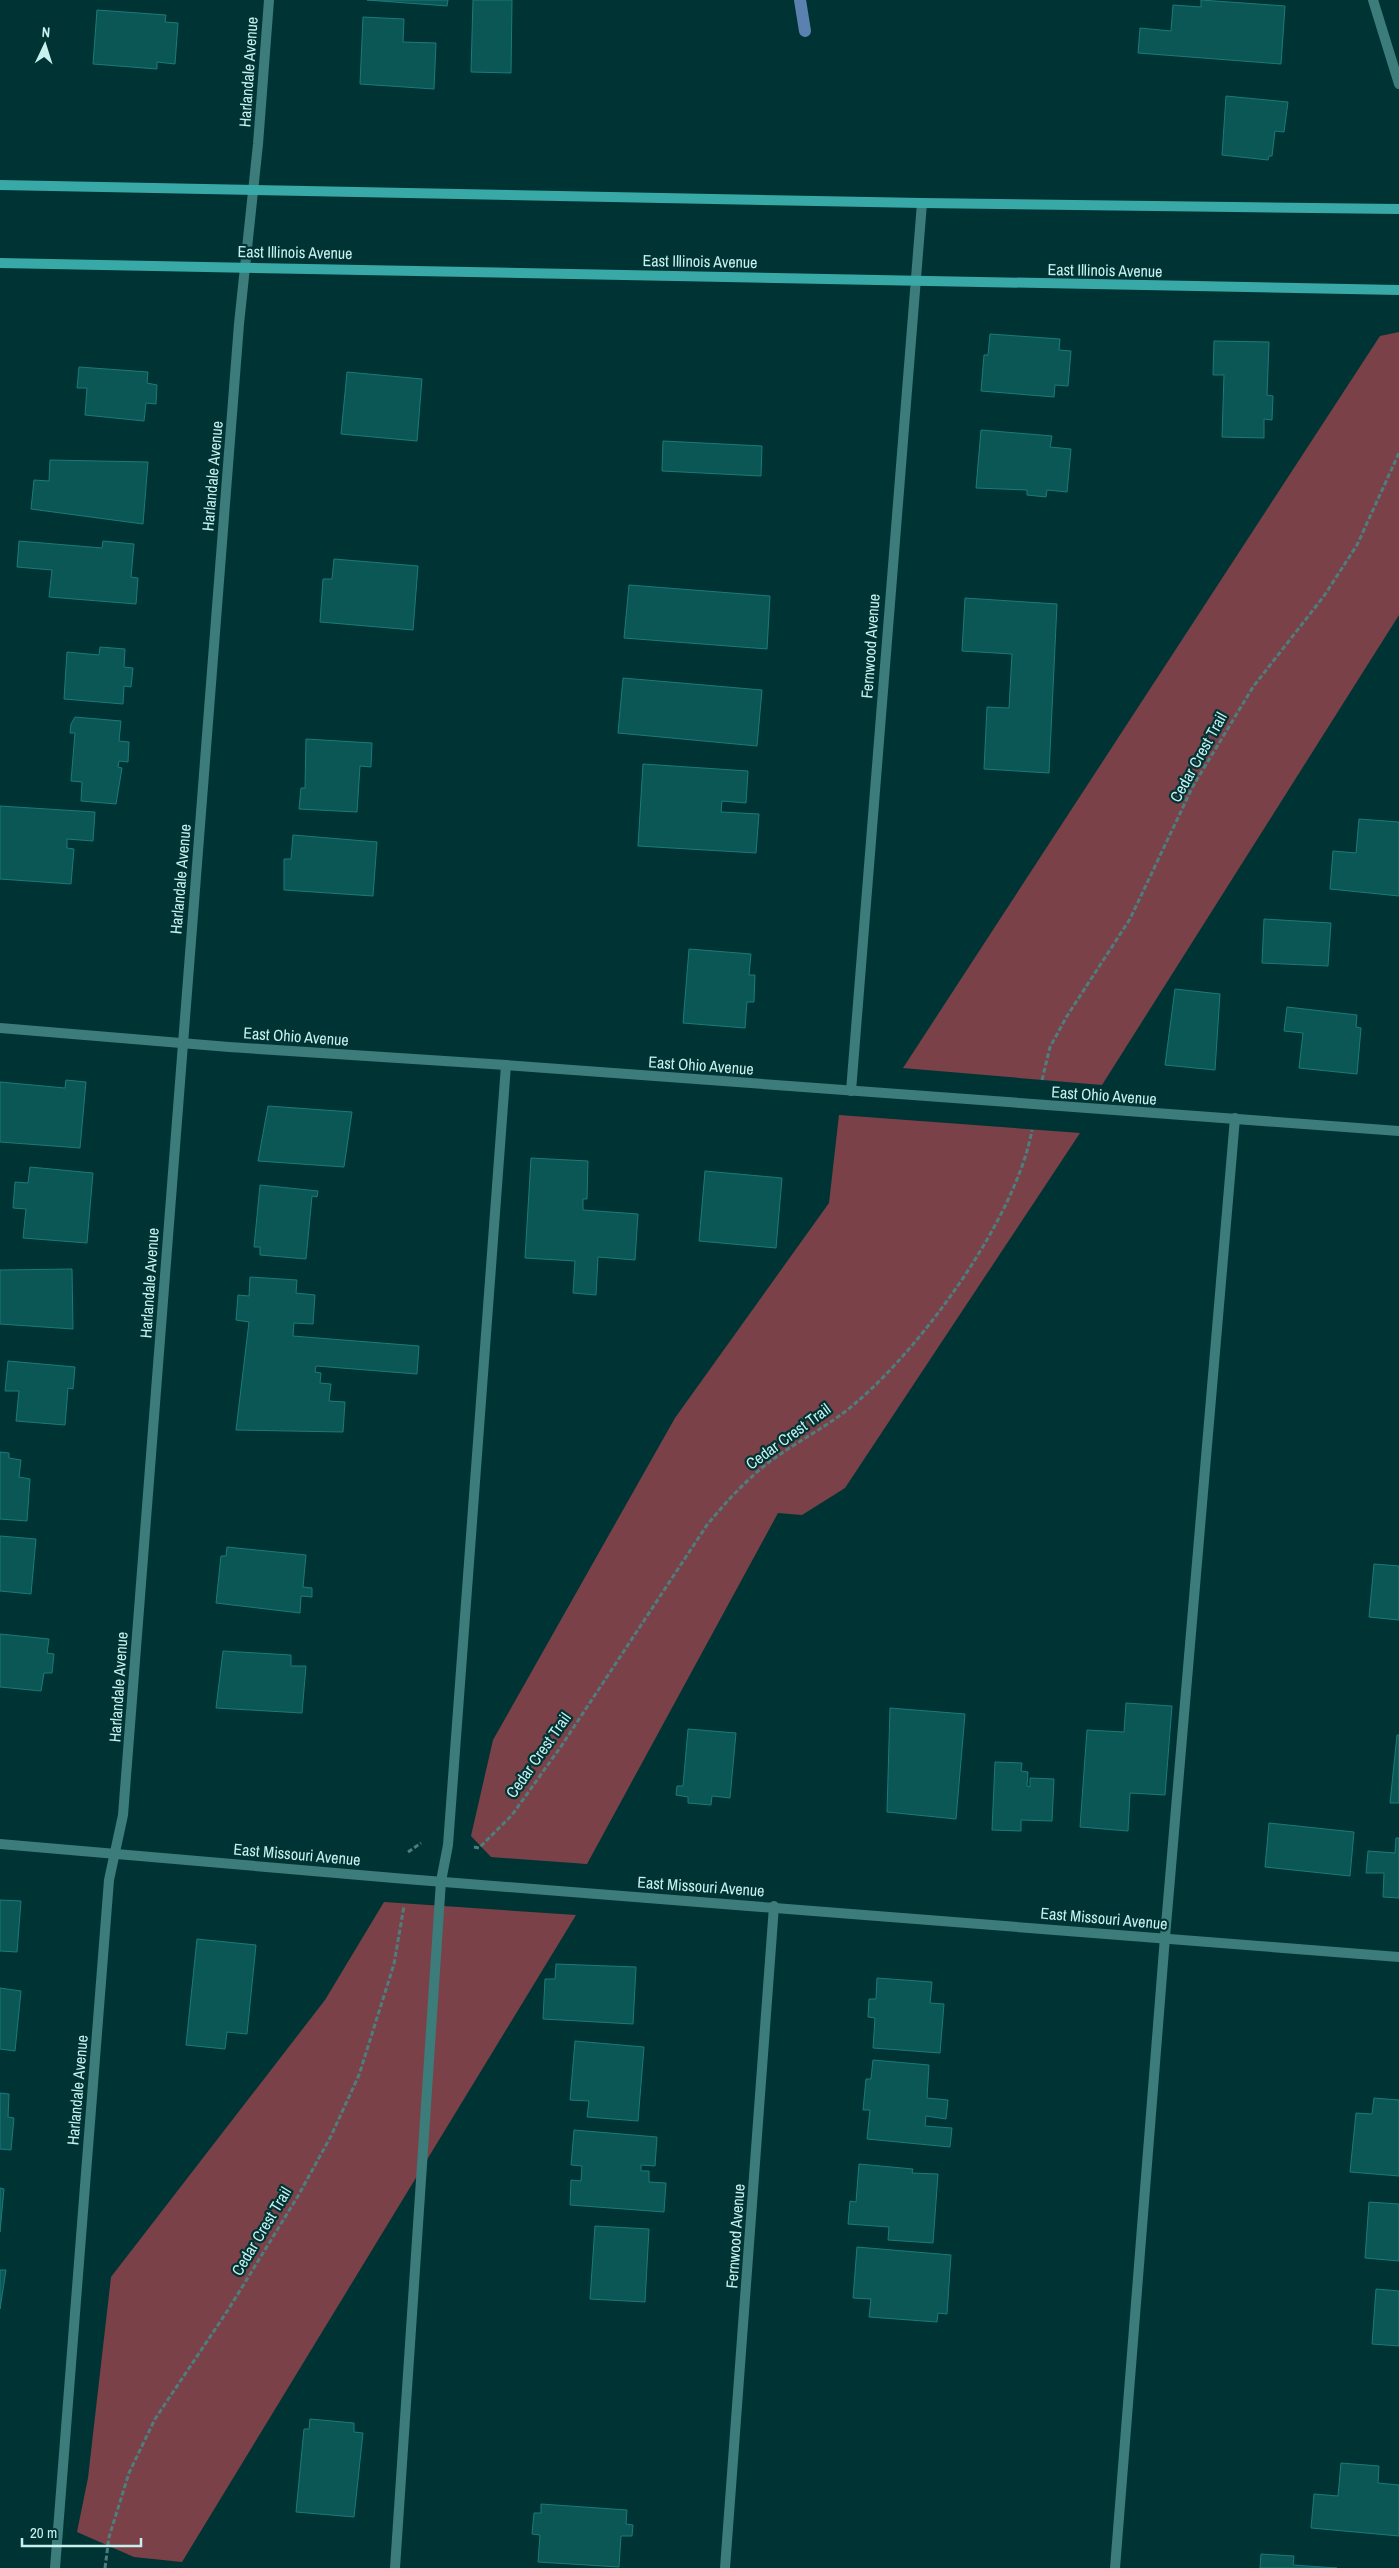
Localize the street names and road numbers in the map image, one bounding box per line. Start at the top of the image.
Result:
street label: Harlandale Avenue [233,16,263,128]
street label: East Illinois Avenue [237,240,353,264]
street label: East Illinois Avenue [642,249,758,273]
street label: East Illinois Avenue [1047,258,1163,282]
street label: Harlandale Avenue [196,420,228,532]
street label: Fernwood Avenue [855,593,885,699]
street label: Cedar Crest Trail [1164,708,1232,806]
street label: Harlandale Avenue [164,823,196,935]
street label: East Ohio Avenue [243,1021,349,1051]
street label: East Ohio Avenue [648,1050,754,1080]
street label: East Ohio Avenue [1051,1080,1157,1110]
street label: Harlandale Avenue [134,1227,164,1339]
street label: Cedar Crest Trail [741,1398,835,1474]
street label: Harlandale Avenue [103,1631,133,1743]
street label: Cedar Crest Trail [500,1708,576,1802]
street label: East Missouri Avenue [233,1837,361,1871]
street label: East Missouri Avenue [637,1871,765,1901]
street label: East Missouri Avenue [1040,1901,1168,1935]
street label: Harlandale Avenue [61,2034,93,2146]
street label: Cedar Crest Trail [226,2182,296,2279]
street label: Fernwood Avenue [720,2183,750,2289]

